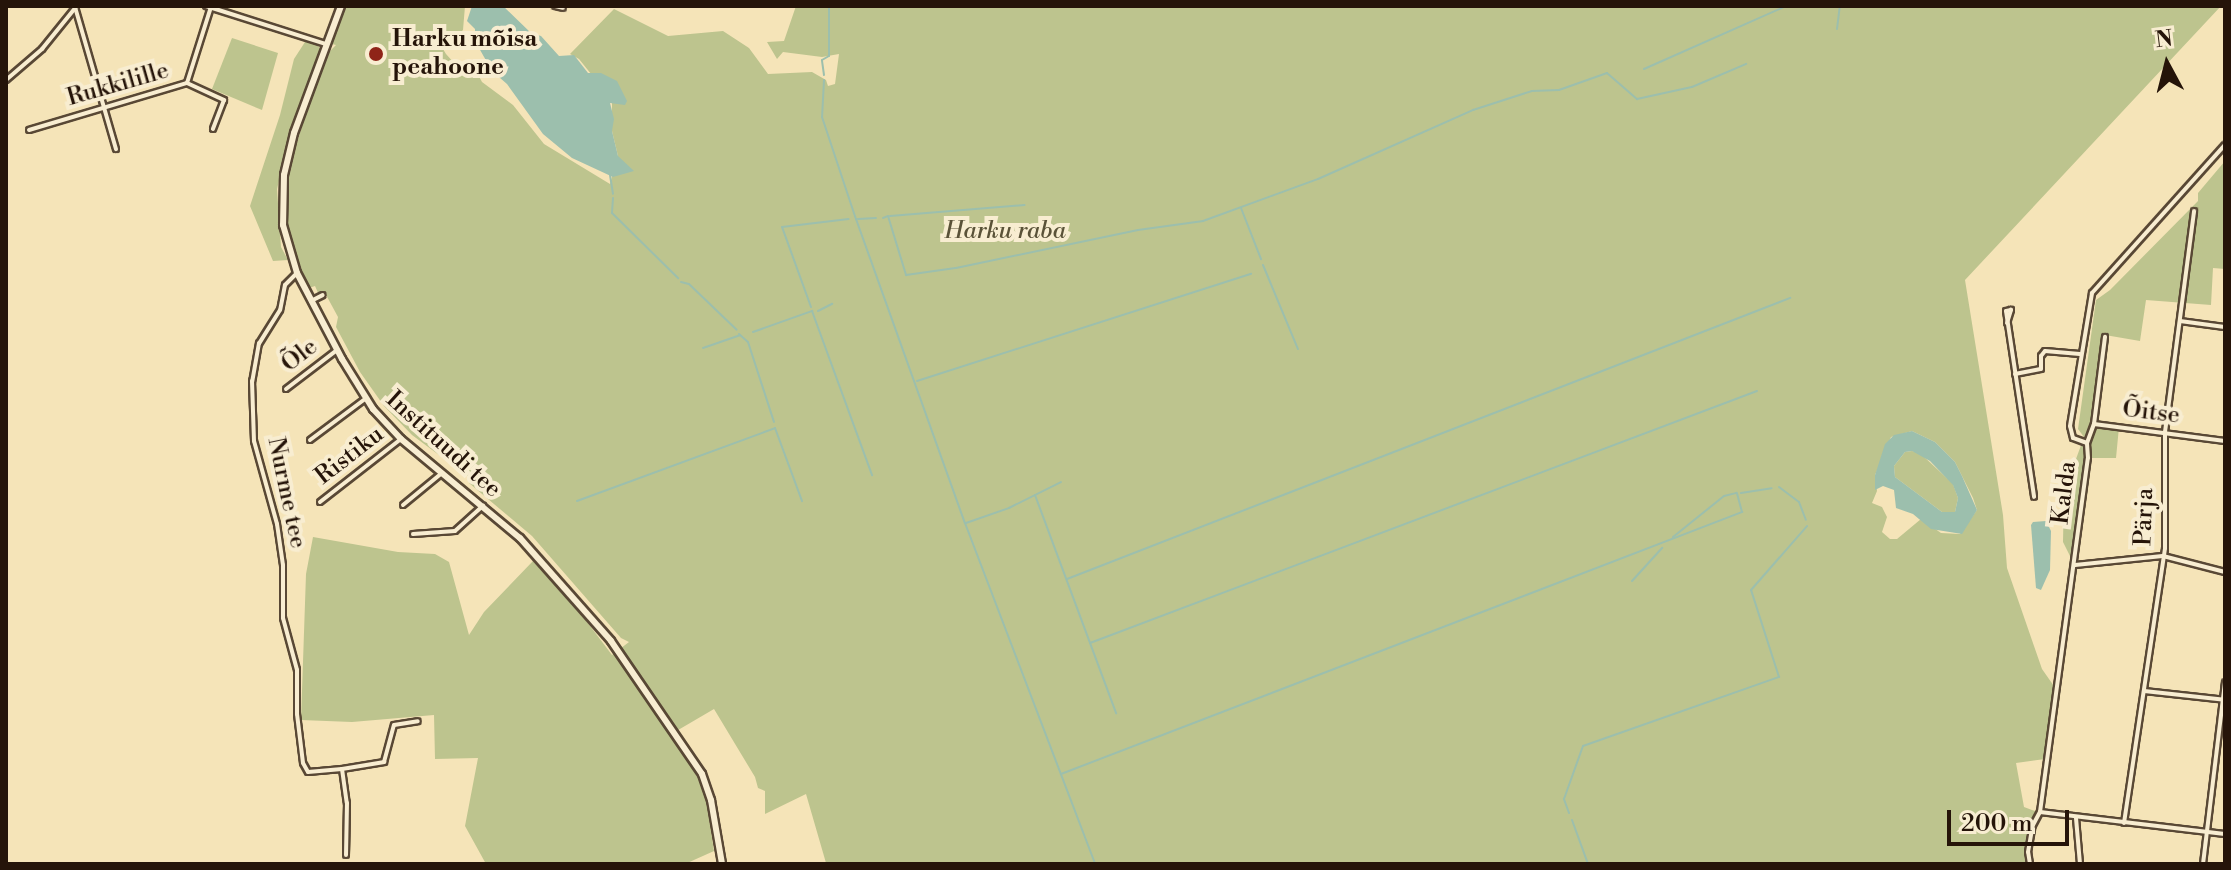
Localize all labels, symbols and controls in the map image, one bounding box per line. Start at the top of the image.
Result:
north arrow [2127,24,2207,104]
text: N [2154,25,2174,54]
place label: Harku mõisa peahoone [392,26,537,82]
marker: Harku mõisa peahoone [367,45,385,63]
street label: Rukkilille [64,57,172,113]
park label: Harku raba [944,218,1066,246]
street label: Õle [276,333,324,379]
street label: Instituudi tee [379,386,507,504]
street label: Õitse [2121,395,2181,431]
street label: Ristiku [310,420,390,492]
street label: Nurme tee [260,435,312,551]
street label: Kalda [2047,460,2083,526]
street label: Pärja [2130,487,2160,547]
scale bar [1951,794,2073,844]
text: 200 m [1961,809,2032,839]

